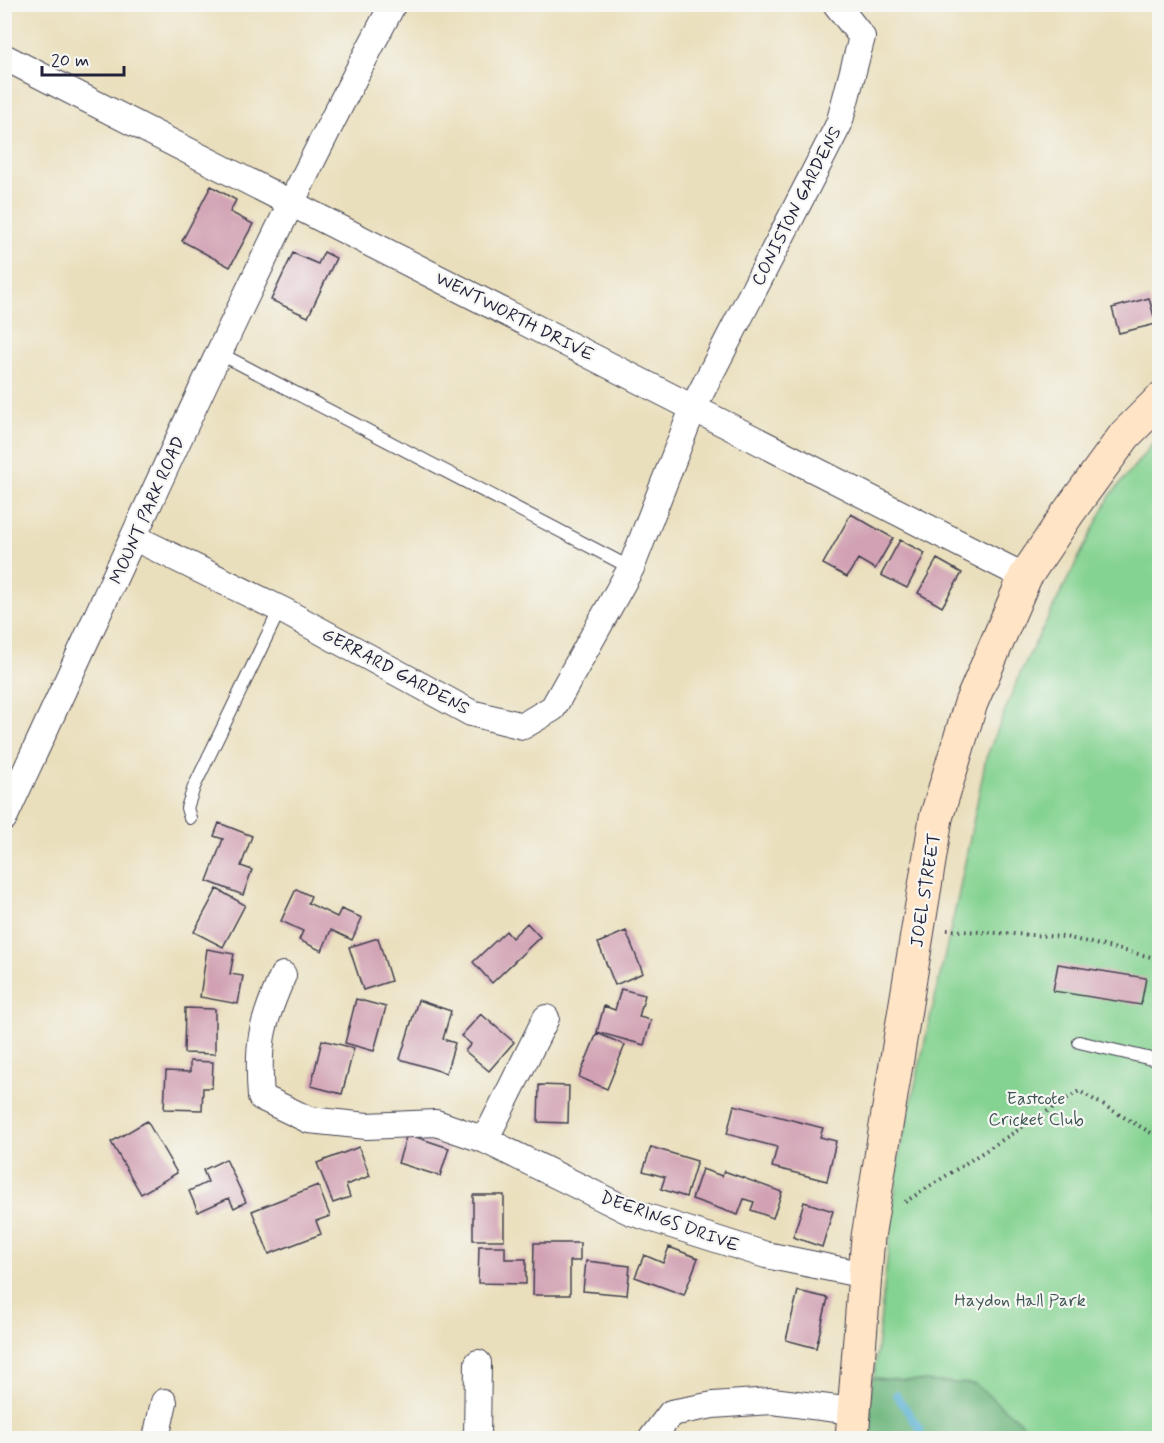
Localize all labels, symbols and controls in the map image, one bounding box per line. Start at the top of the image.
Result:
scale bar [42,39,124,77]
text: 20 m [51,49,89,73]
street label: CONISTON GARDENS [746,123,847,290]
street label: WENTWORTH DRIVE [431,266,598,367]
street label: MOUNT PARK ROAD [104,433,191,588]
street label: GERRARD GARDENS [317,623,474,721]
street label: JOEL STREET [905,831,947,949]
park label: Eastcote Cricket Club [988,1087,1084,1132]
street label: DEERINGS DRIVE [597,1186,743,1258]
park label: Haydon Hall Park [954,1289,1086,1313]

